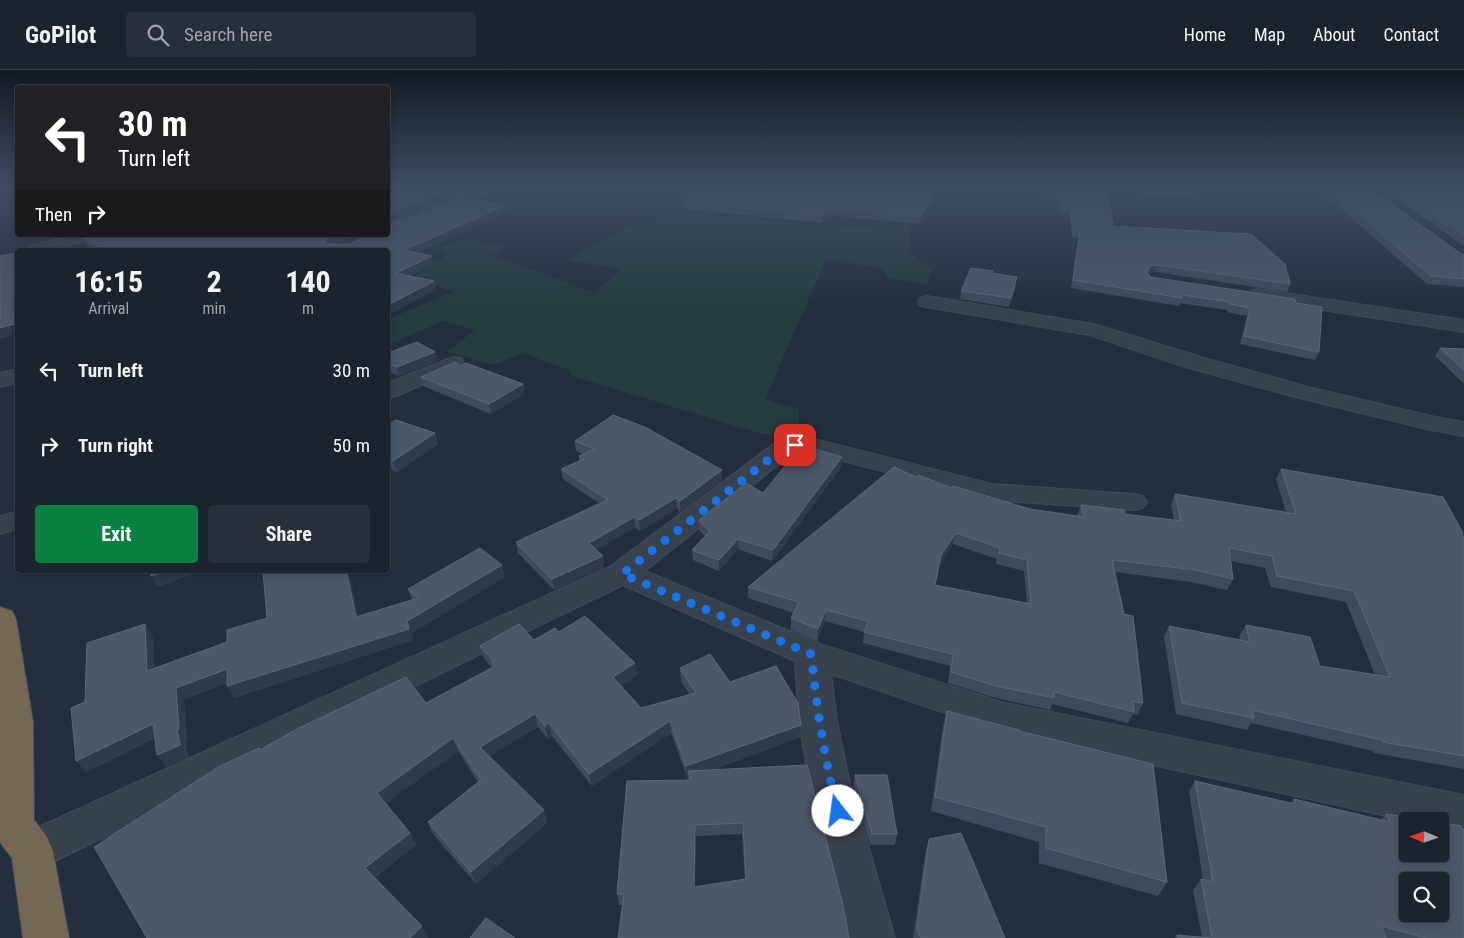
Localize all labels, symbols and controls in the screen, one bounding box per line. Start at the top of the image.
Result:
search box [126,12,476,57]
text: GoPilot [25,21,96,49]
icon: search [144,21,172,49]
text: Search here [184,23,272,46]
text: Home [1184,24,1226,45]
text: Map [1254,24,1285,45]
text: About [1313,24,1355,45]
text: Contact [1383,24,1439,45]
text: 30 m [118,104,187,145]
icon: left [35,105,100,170]
text: Turn left [118,146,190,171]
icon: right [82,200,110,228]
text: Then [35,203,72,226]
text: 16:15 [74,264,143,299]
text: 2 [207,264,222,299]
text: 140 [285,264,331,299]
text: Arrival [88,299,129,318]
text: min [202,299,226,318]
text: m [302,299,314,318]
icon: left [35,357,63,385]
text: Turn left [78,359,143,382]
text: 30 m [333,359,370,382]
pin [774,424,816,466]
icon: arrive [781,431,809,459]
icon: right [35,432,63,460]
text: Turn right [78,434,153,457]
text: 50 m [333,434,370,457]
button: Exit [35,505,198,563]
button: Share [208,505,370,563]
position arrow [811,784,863,836]
north arrow [1399,812,1449,862]
map controls [1399,812,1449,922]
button: search [1399,872,1449,922]

